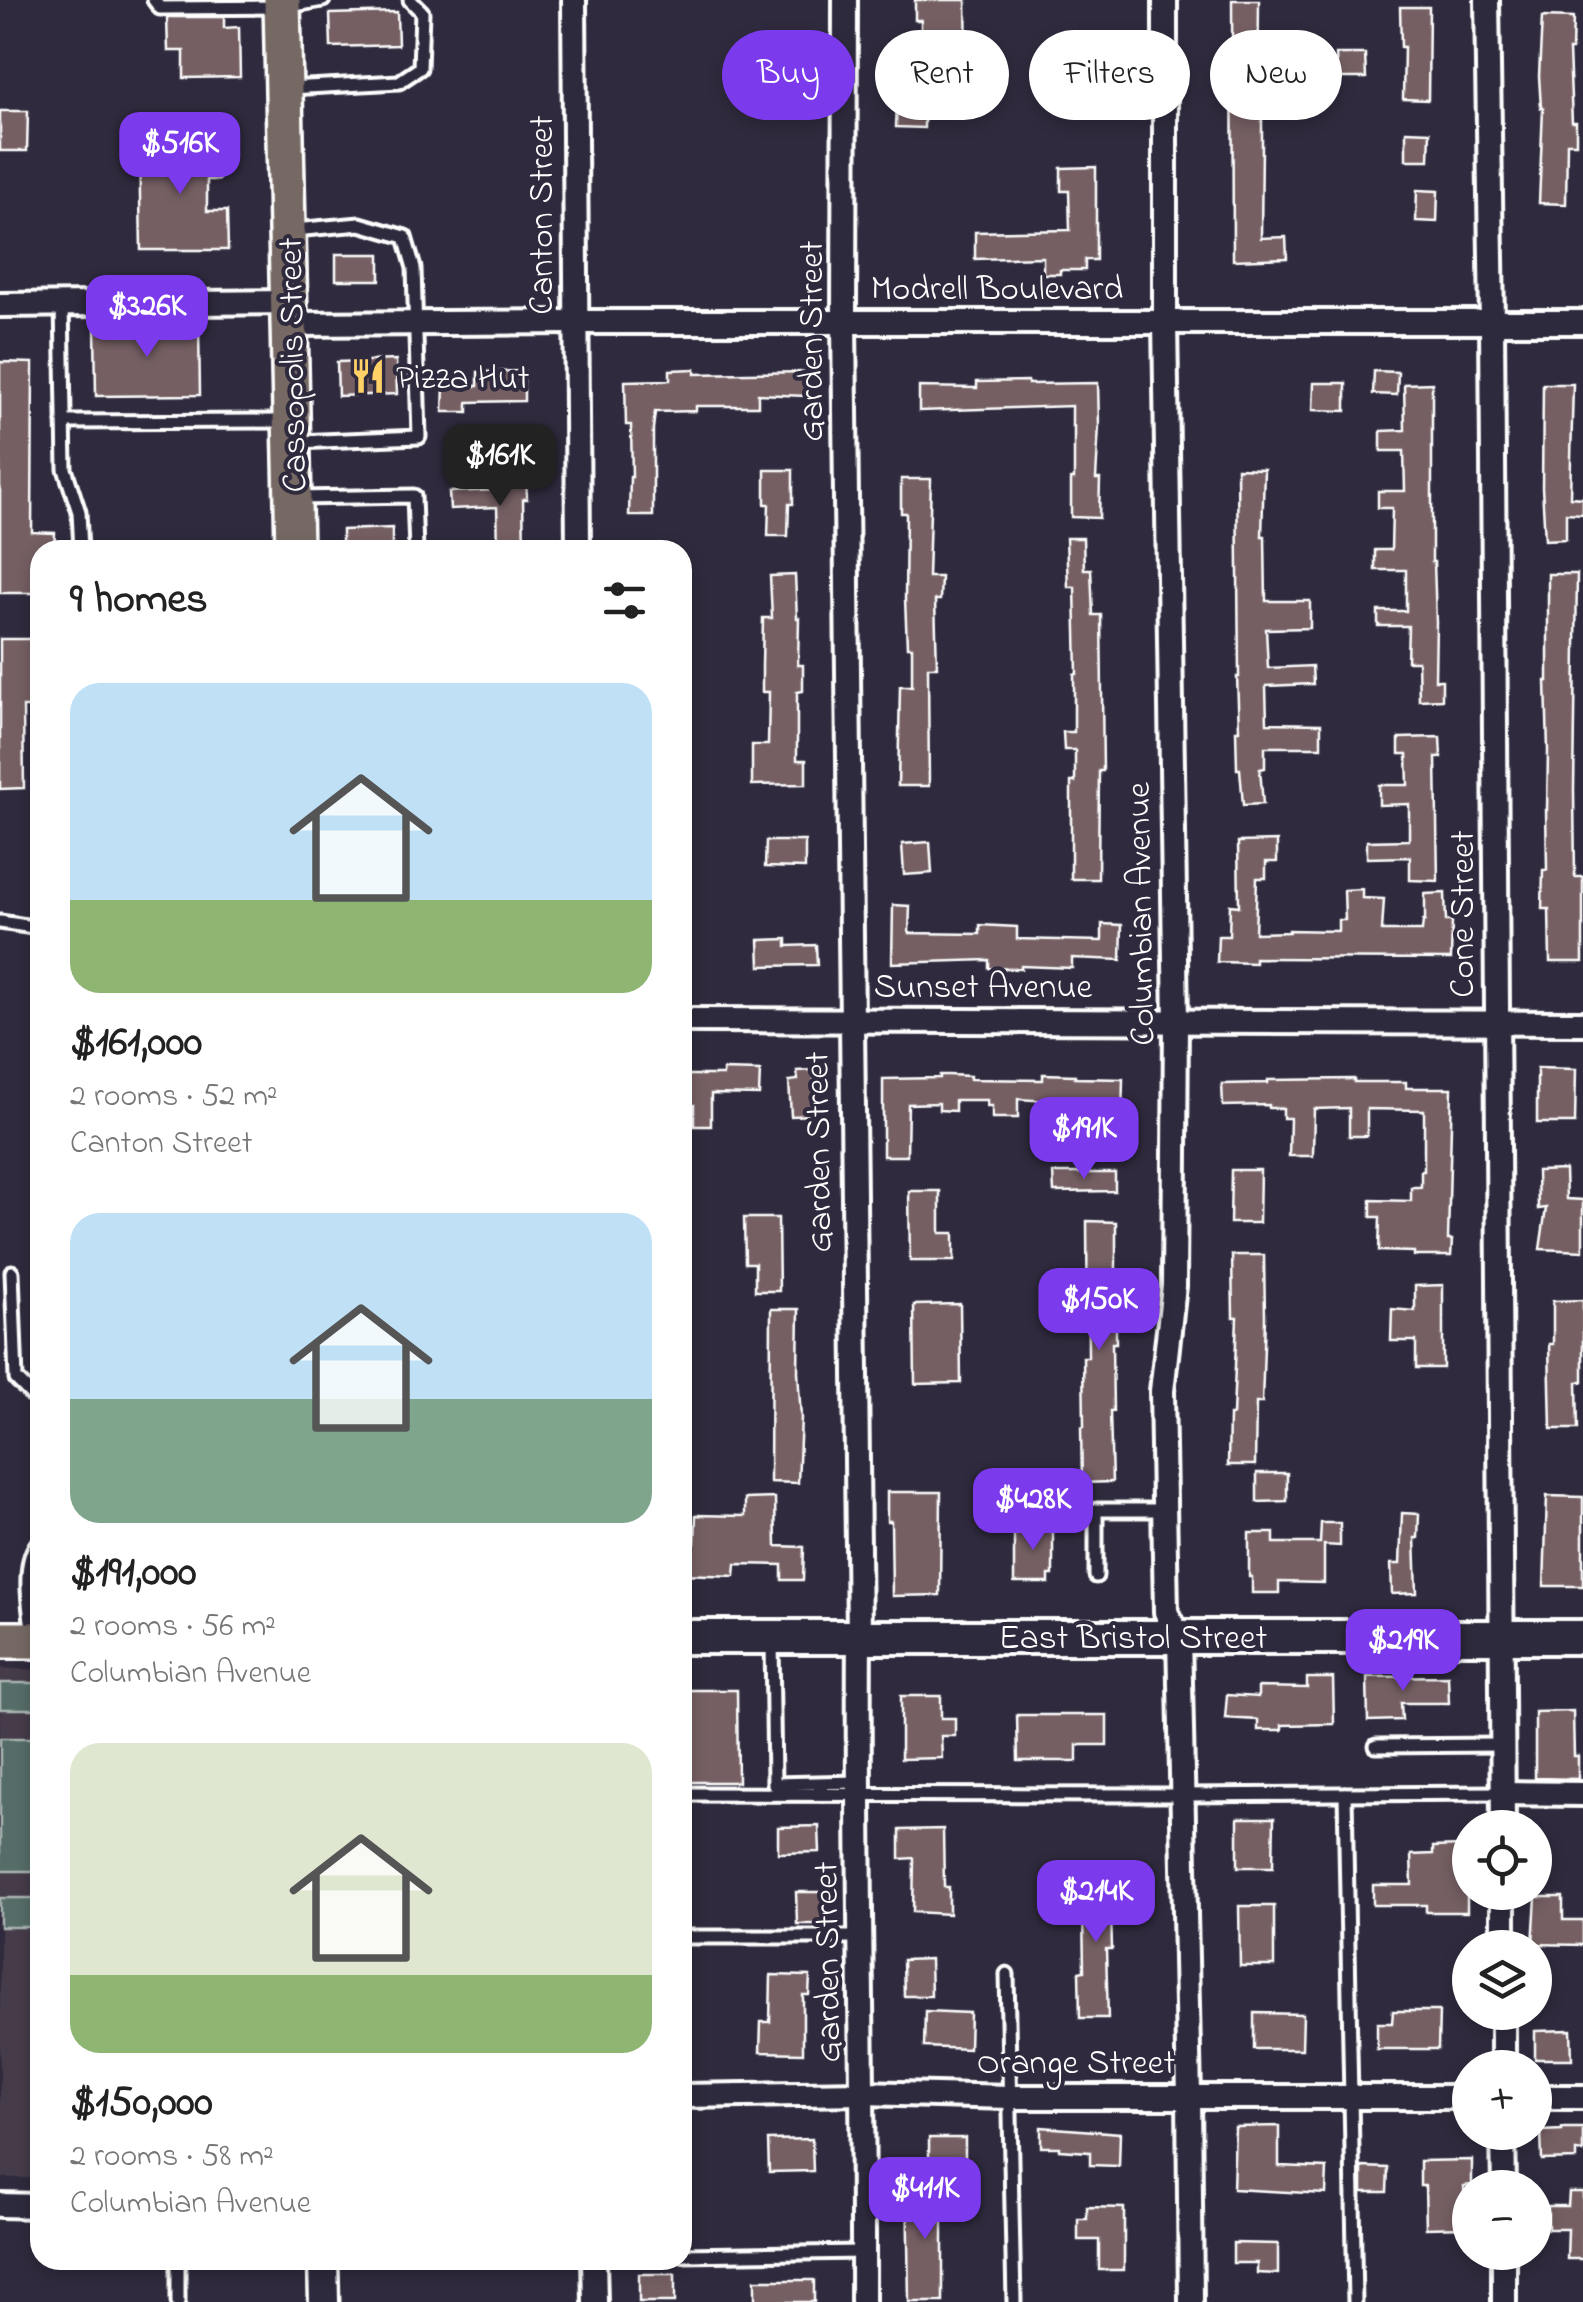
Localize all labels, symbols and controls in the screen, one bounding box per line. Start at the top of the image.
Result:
chip: Buy [722,30,855,120]
chip: Rent [875,30,1009,120]
chip: Filters [1029,30,1190,120]
chip: New [1210,30,1342,120]
pin: $516K [110,112,250,197]
street label: Canton Street [518,115,569,315]
text: $516K [141,121,219,168]
street label: Cassopolis Street [267,237,322,493]
street label: Garden Street [788,240,839,442]
street label: Modrell Boulevard [871,265,1123,316]
pin: $326K [77,275,217,360]
text: $326K [108,284,186,331]
place label: Pizza Hut [396,354,530,405]
restaurant icon: Pizza Hut [349,357,387,395]
pin: $161K [430,424,570,509]
text: $161K [465,433,535,480]
text: 9 homes [70,570,208,631]
icon: filters [597,573,652,628]
icon: home [271,748,451,928]
street label: Columbian Avenue [1115,781,1170,1046]
street label: Cone Street [1439,830,1490,998]
street label: Sunset Avenue [874,963,1092,1014]
text: $161,000 [70,1013,202,1074]
street label: Garden Street [793,1051,848,1253]
text: 2 rooms · 52 m² [70,1074,278,1121]
pin: $191K [1014,1097,1154,1182]
text: $191K [1052,1106,1116,1153]
text: Canton Street [70,1121,252,1168]
pin: $150K [1029,1268,1169,1353]
text: $150K [1060,1277,1138,1324]
icon: home [271,1278,451,1458]
pin: $428K [963,1468,1103,1553]
text: $428K [995,1477,1071,1524]
text: $191,000 [70,1543,196,1604]
text: 2 rooms · 56 m² [70,1604,276,1651]
pin: $219K [1333,1609,1473,1694]
street label: East Bristol Street [999,1614,1268,1665]
text: $219K [1368,1618,1438,1665]
text: Columbian Avenue [70,1651,311,1698]
icon: home [271,1808,451,1988]
map controls [1452,1810,1552,2270]
button: locate [1452,1810,1552,1910]
pin: $214K [1026,1860,1166,1945]
street label: Garden Street [802,1861,857,2063]
text: $214K [1059,1869,1133,1916]
button: layers [1452,1930,1552,2030]
street label: Orange Street [977,2039,1175,2090]
button: + [1452,2050,1552,2150]
text: $150,000 [70,2073,213,2134]
text: 2 rooms · 58 m² [70,2134,274,2181]
pin: $411K [855,2157,995,2242]
text: $411K [891,2166,959,2213]
button: − [1452,2170,1552,2270]
text: Columbian Avenue [70,2181,311,2228]

